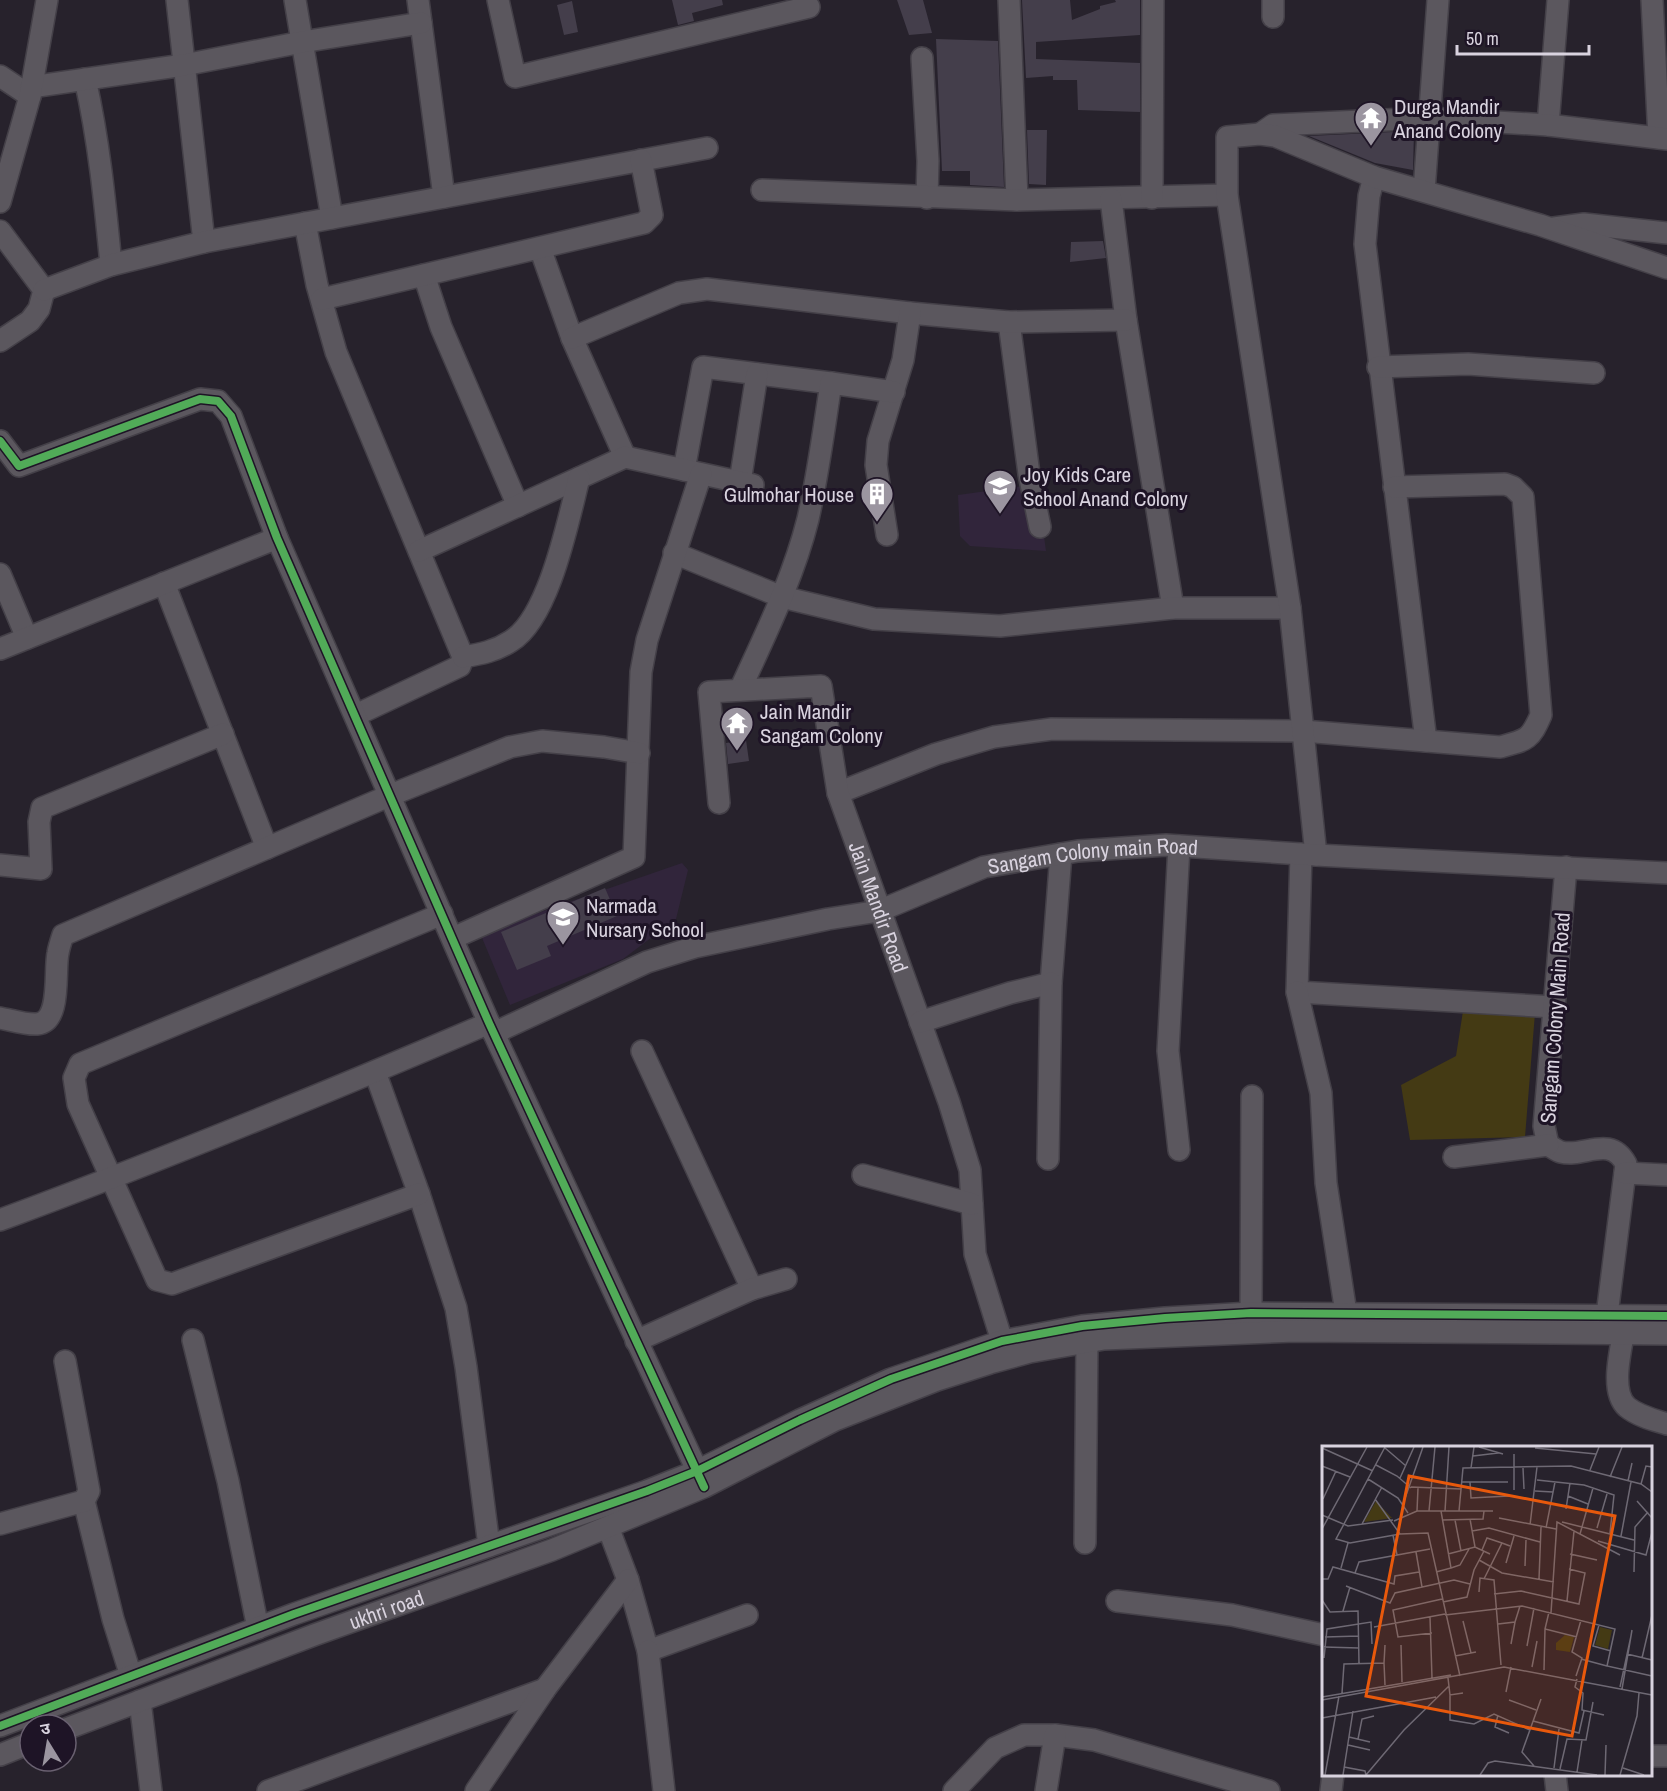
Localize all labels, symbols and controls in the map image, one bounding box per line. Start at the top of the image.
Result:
scale bar [1457,18,1589,56]
text: 50 m [1466,26,1499,51]
place label: Durga Mandir Anand Colony [1393,92,1503,145]
temple icon: Durga Mandir Anand Colony [1353,100,1389,147]
place label: Joy Kids Care School Anand Colony [1023,460,1188,513]
school or university icon: Joy Kids Care School Anand Colony [982,468,1018,515]
building icon: Gulmohar House [859,476,895,523]
place label: Gulmohar House [724,480,854,509]
place label: Jain Mandir Sangam Colony [760,697,883,750]
temple icon: Jain Mandir Sangam Colony [719,705,755,752]
street label: Sangam Colony main Road [985,830,1199,881]
street label: Jain Mandir Road [842,838,916,976]
place label: Narmada Nursary School [586,891,704,944]
school or university icon: Narmada Nursary School [545,899,581,946]
street label: Sangam Colony Main Road [1533,911,1577,1125]
inset map [1322,1446,1652,1776]
street label: ukhri road [345,1582,428,1636]
north arrow [18,1713,78,1773]
text: उ [38,1716,52,1740]

